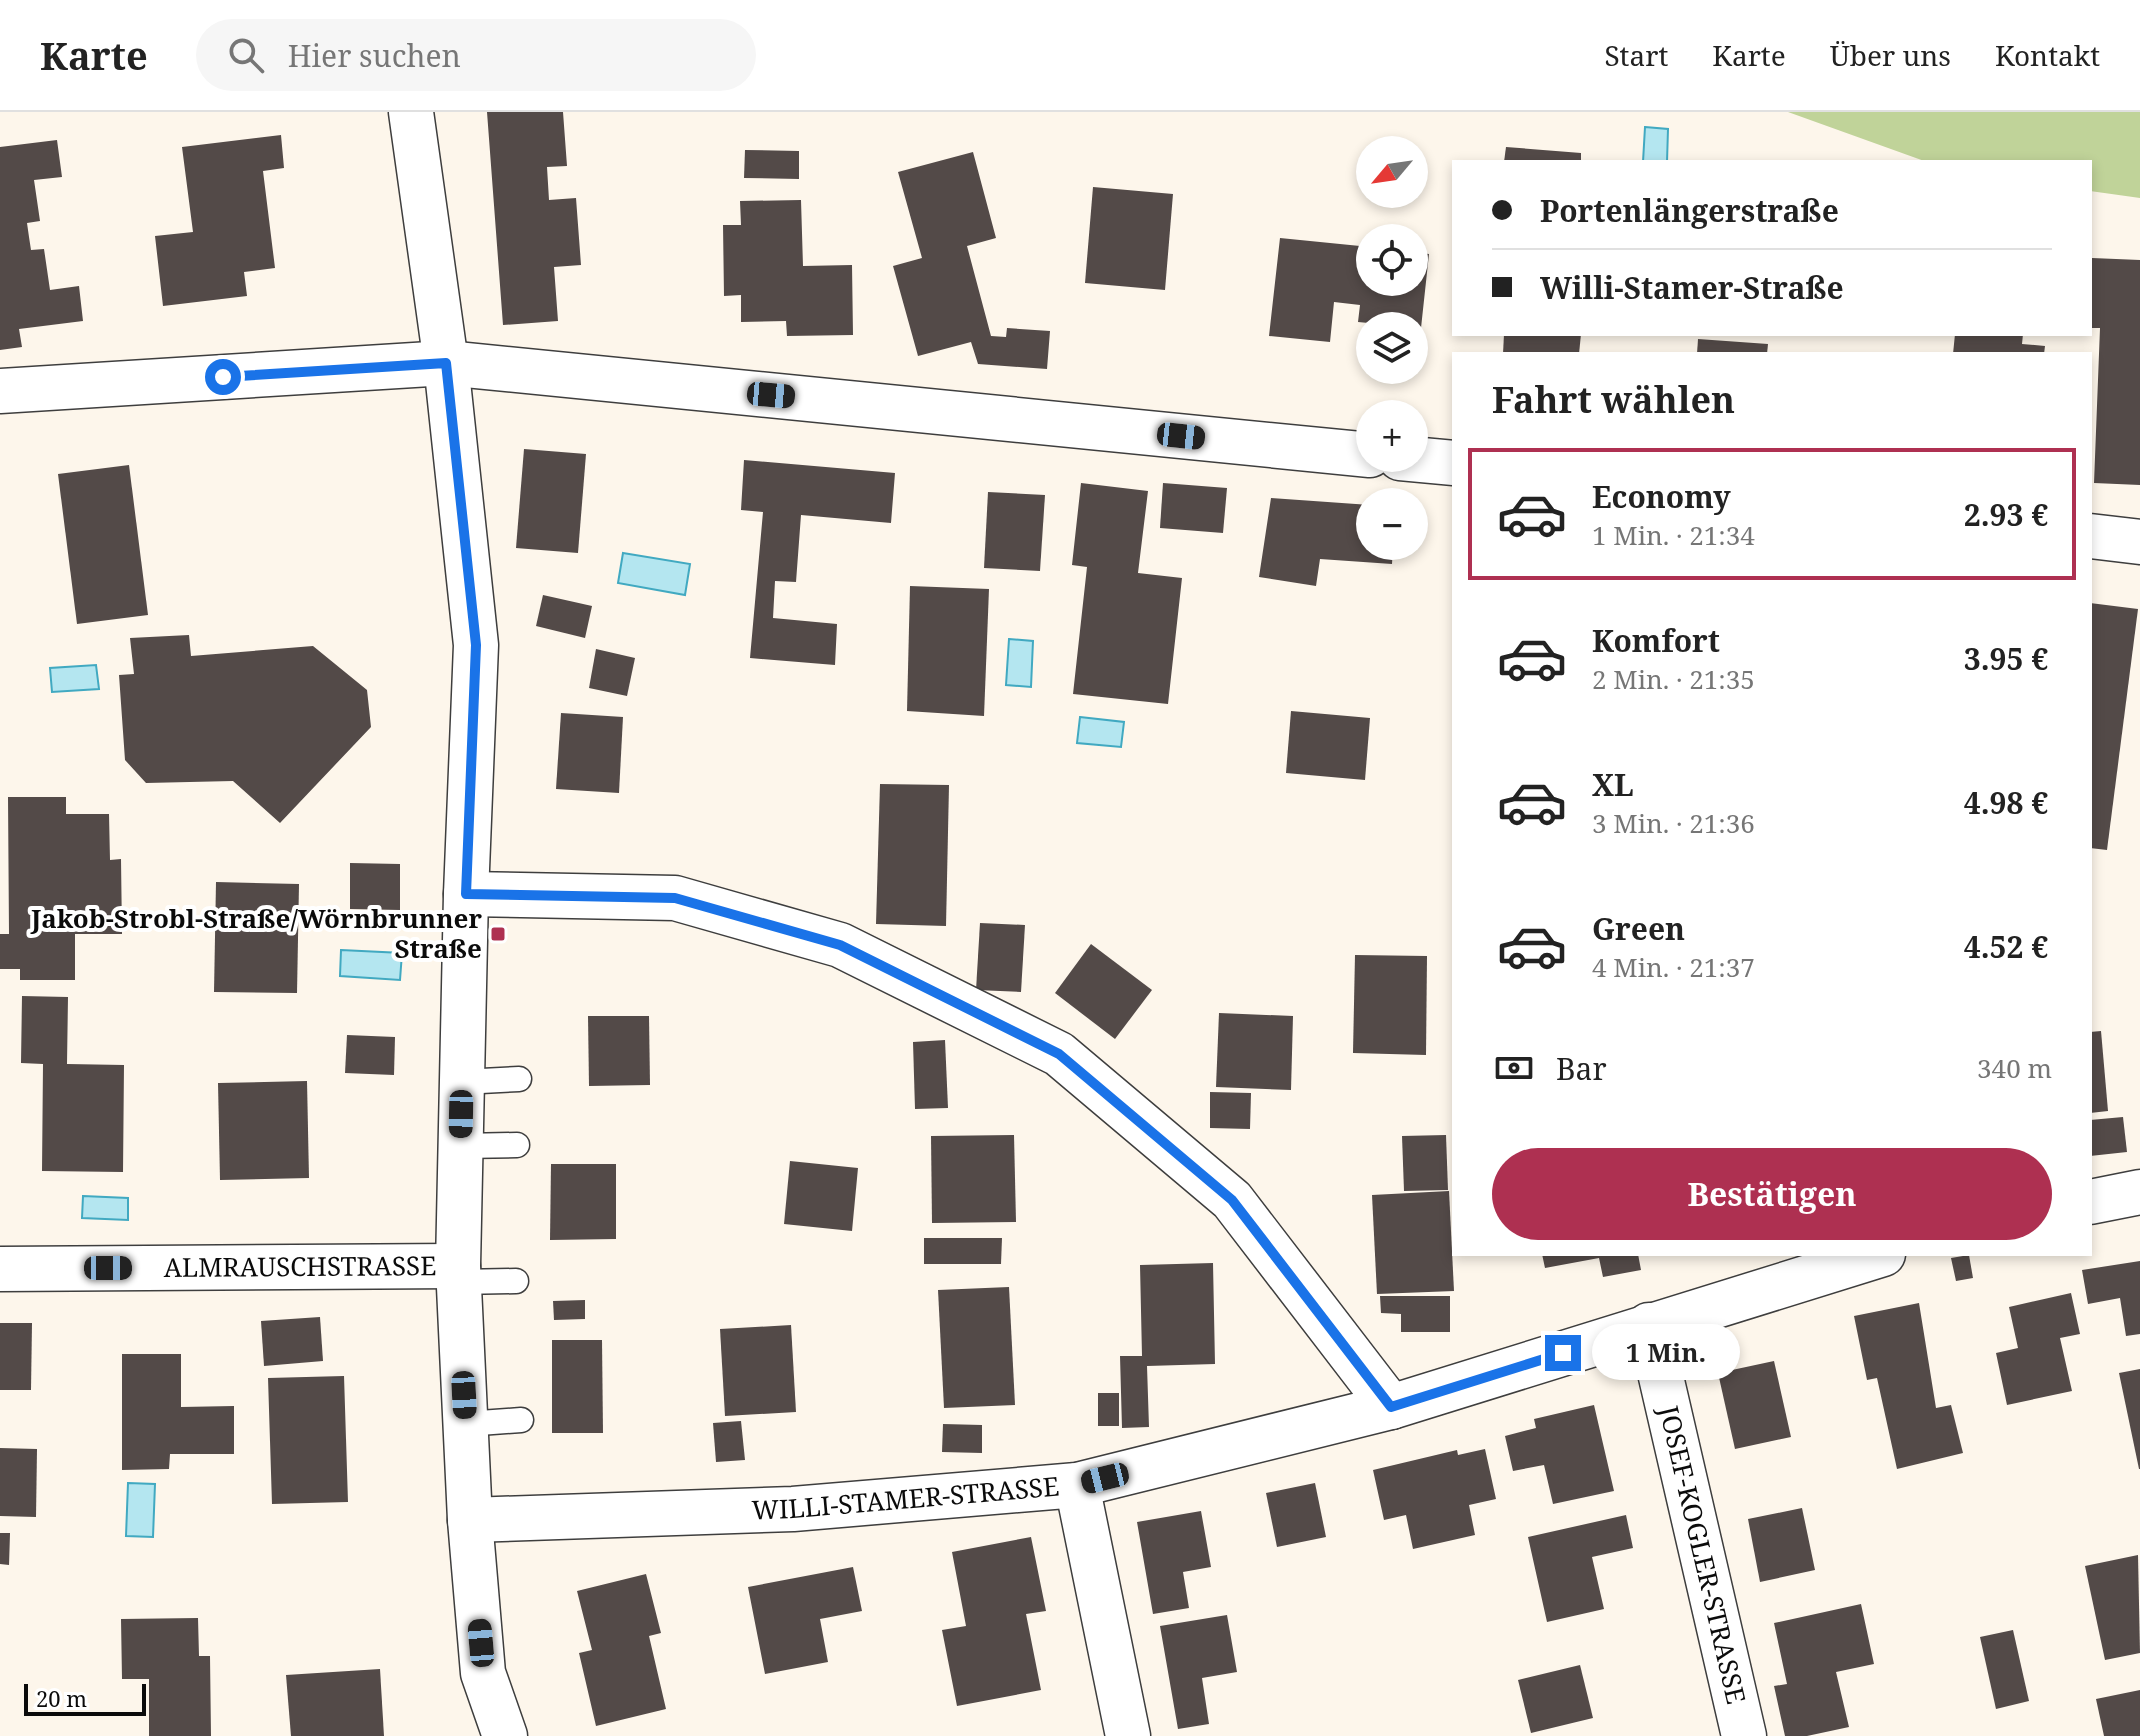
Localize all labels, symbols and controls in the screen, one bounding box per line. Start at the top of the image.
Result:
search box [196,19,756,91]
text: Karte [40,29,148,81]
icon: search [224,33,268,77]
text: Hier suchen [288,35,461,76]
text: Start [1604,36,1668,74]
text: Karte [1712,36,1786,74]
text: Über uns [1830,36,1951,74]
text: Kontakt [1995,36,2100,74]
north arrow [1356,136,1428,208]
map controls [1356,136,1428,560]
text: Portenlängerstraße [1540,190,1839,231]
button: locate [1356,224,1428,296]
text: Willi-Stamer-Straße [1540,267,1844,308]
button: layers [1356,312,1428,384]
route start [205,359,241,395]
text: Fahrt wählen [1492,375,1735,424]
car [746,381,796,409]
button: + [1356,400,1428,472]
car [1156,422,1206,450]
text: Economy [1592,476,1731,517]
icon: car [1496,478,1568,550]
button: − [1356,488,1428,560]
text: 2.93 € [1964,494,2048,535]
text: 1 Min. · 21:34 [1592,517,1755,553]
text: Komfort [1592,620,1720,661]
icon: car [1496,622,1568,694]
text: 3.95 € [1964,638,2048,679]
text: 2 Min. · 21:35 [1592,661,1755,697]
text: XL [1592,764,1634,805]
icon: car [1496,766,1568,838]
text: 4.98 € [1964,782,2048,823]
text: 3 Min. · 21:36 [1592,805,1755,841]
place label: Jakob-Strobl-Straße/Wörnbrunner Straße [30,900,482,966]
text: Green [1592,908,1685,949]
icon: car [1496,910,1568,982]
marker: Jakob-Strobl-Straße/Wörnbrunner Straße [489,925,507,943]
text: 4.52 € [1964,926,2048,967]
text: 4 Min. · 21:37 [1592,949,1755,985]
icon: cash [1492,1046,1536,1090]
text: Bar [1556,1048,1607,1089]
text: 340 m [1977,1050,2052,1086]
car [449,1090,473,1138]
button: Bestätigen [1492,1148,2052,1240]
street label: ALMRAUSCHSTRASSE [164,1247,436,1285]
car [84,1256,132,1280]
callout: 1 Min. [1591,1325,1739,1381]
text: 1 Min. [1626,1334,1706,1370]
route end [1545,1335,1581,1371]
car [451,1370,477,1420]
street label: JOSEF-KOGLER-STRASSE [1651,1401,1755,1707]
car [1079,1461,1131,1495]
street label: WILLI-STAMER-STRASSE [751,1468,1060,1527]
car [467,1618,495,1668]
scale bar [24,1680,146,1716]
text: 20 m [36,1683,87,1713]

